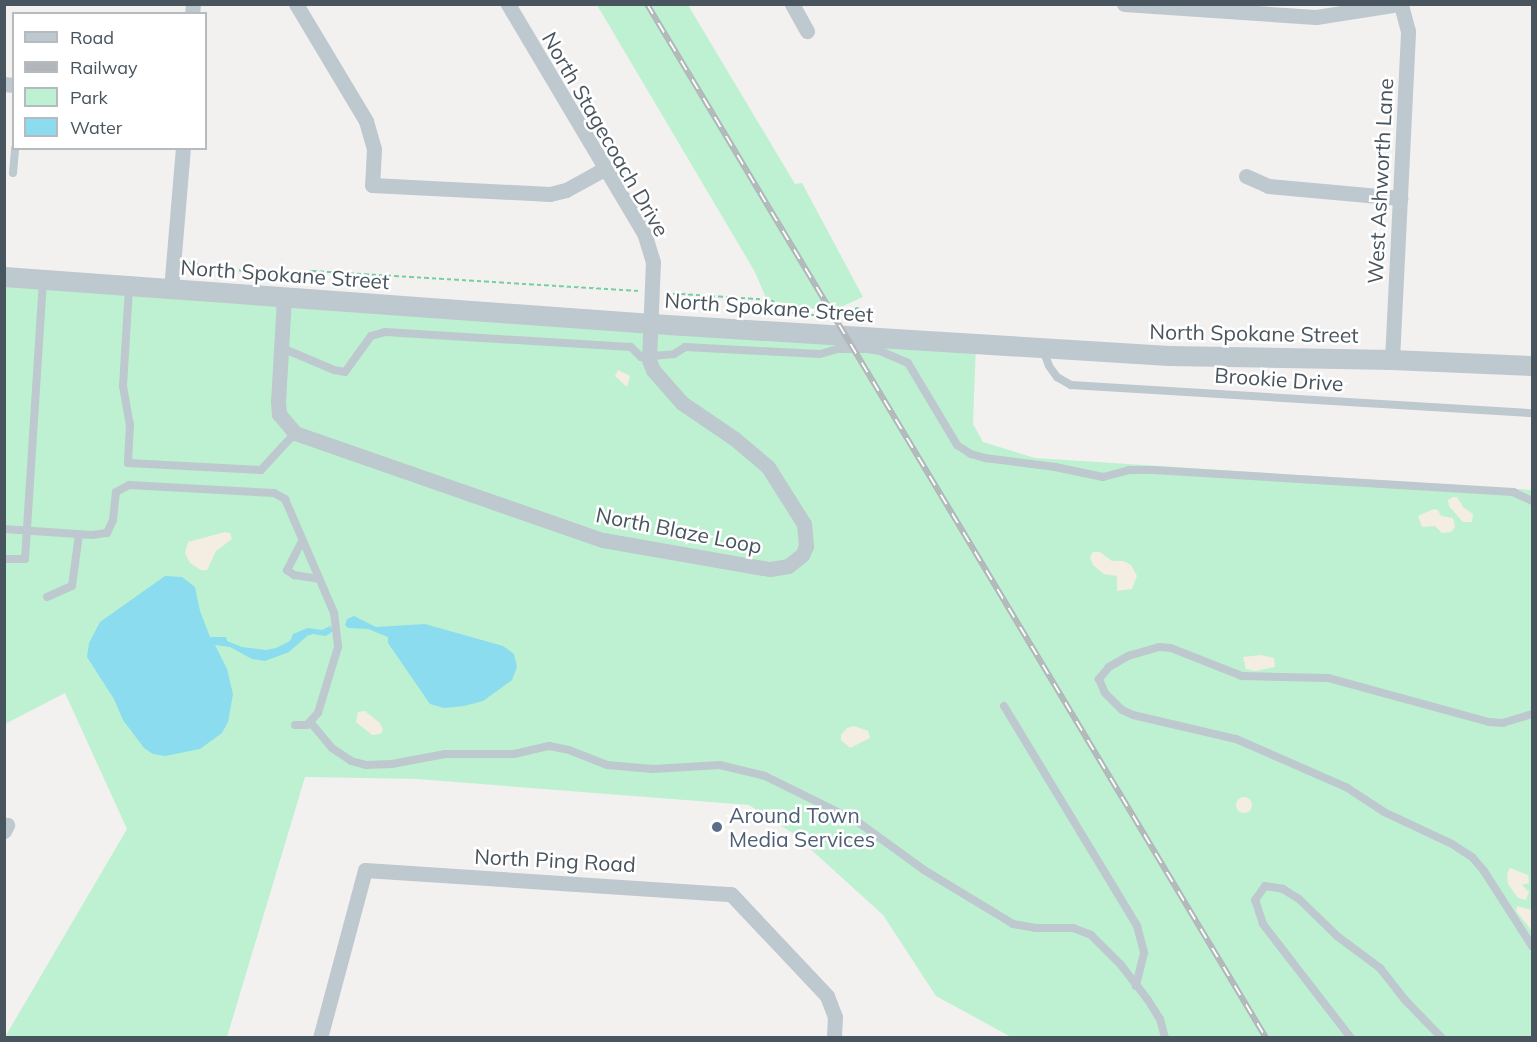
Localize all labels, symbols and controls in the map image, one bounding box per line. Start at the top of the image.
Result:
legend [12,12,207,150]
text: Road [70,26,114,49]
street label: North Stagecoach Drive [537,27,675,241]
text: Railway [70,56,138,79]
street label: West Ashworth Lane [1362,78,1398,284]
text: Park [70,86,108,109]
text: Water [70,116,122,139]
street label: North Spokane Street [180,254,390,294]
street label: North Spokane Street [664,287,874,327]
street label: North Spokane Street [1149,319,1359,347]
street label: Brookie Drive [1214,362,1344,396]
street label: North Blaze Loop [594,502,764,558]
place label: Around Town Media Services [729,802,875,852]
marker: Around Town Media Services [710,820,724,834]
street label: North Ping Road [474,843,636,877]

